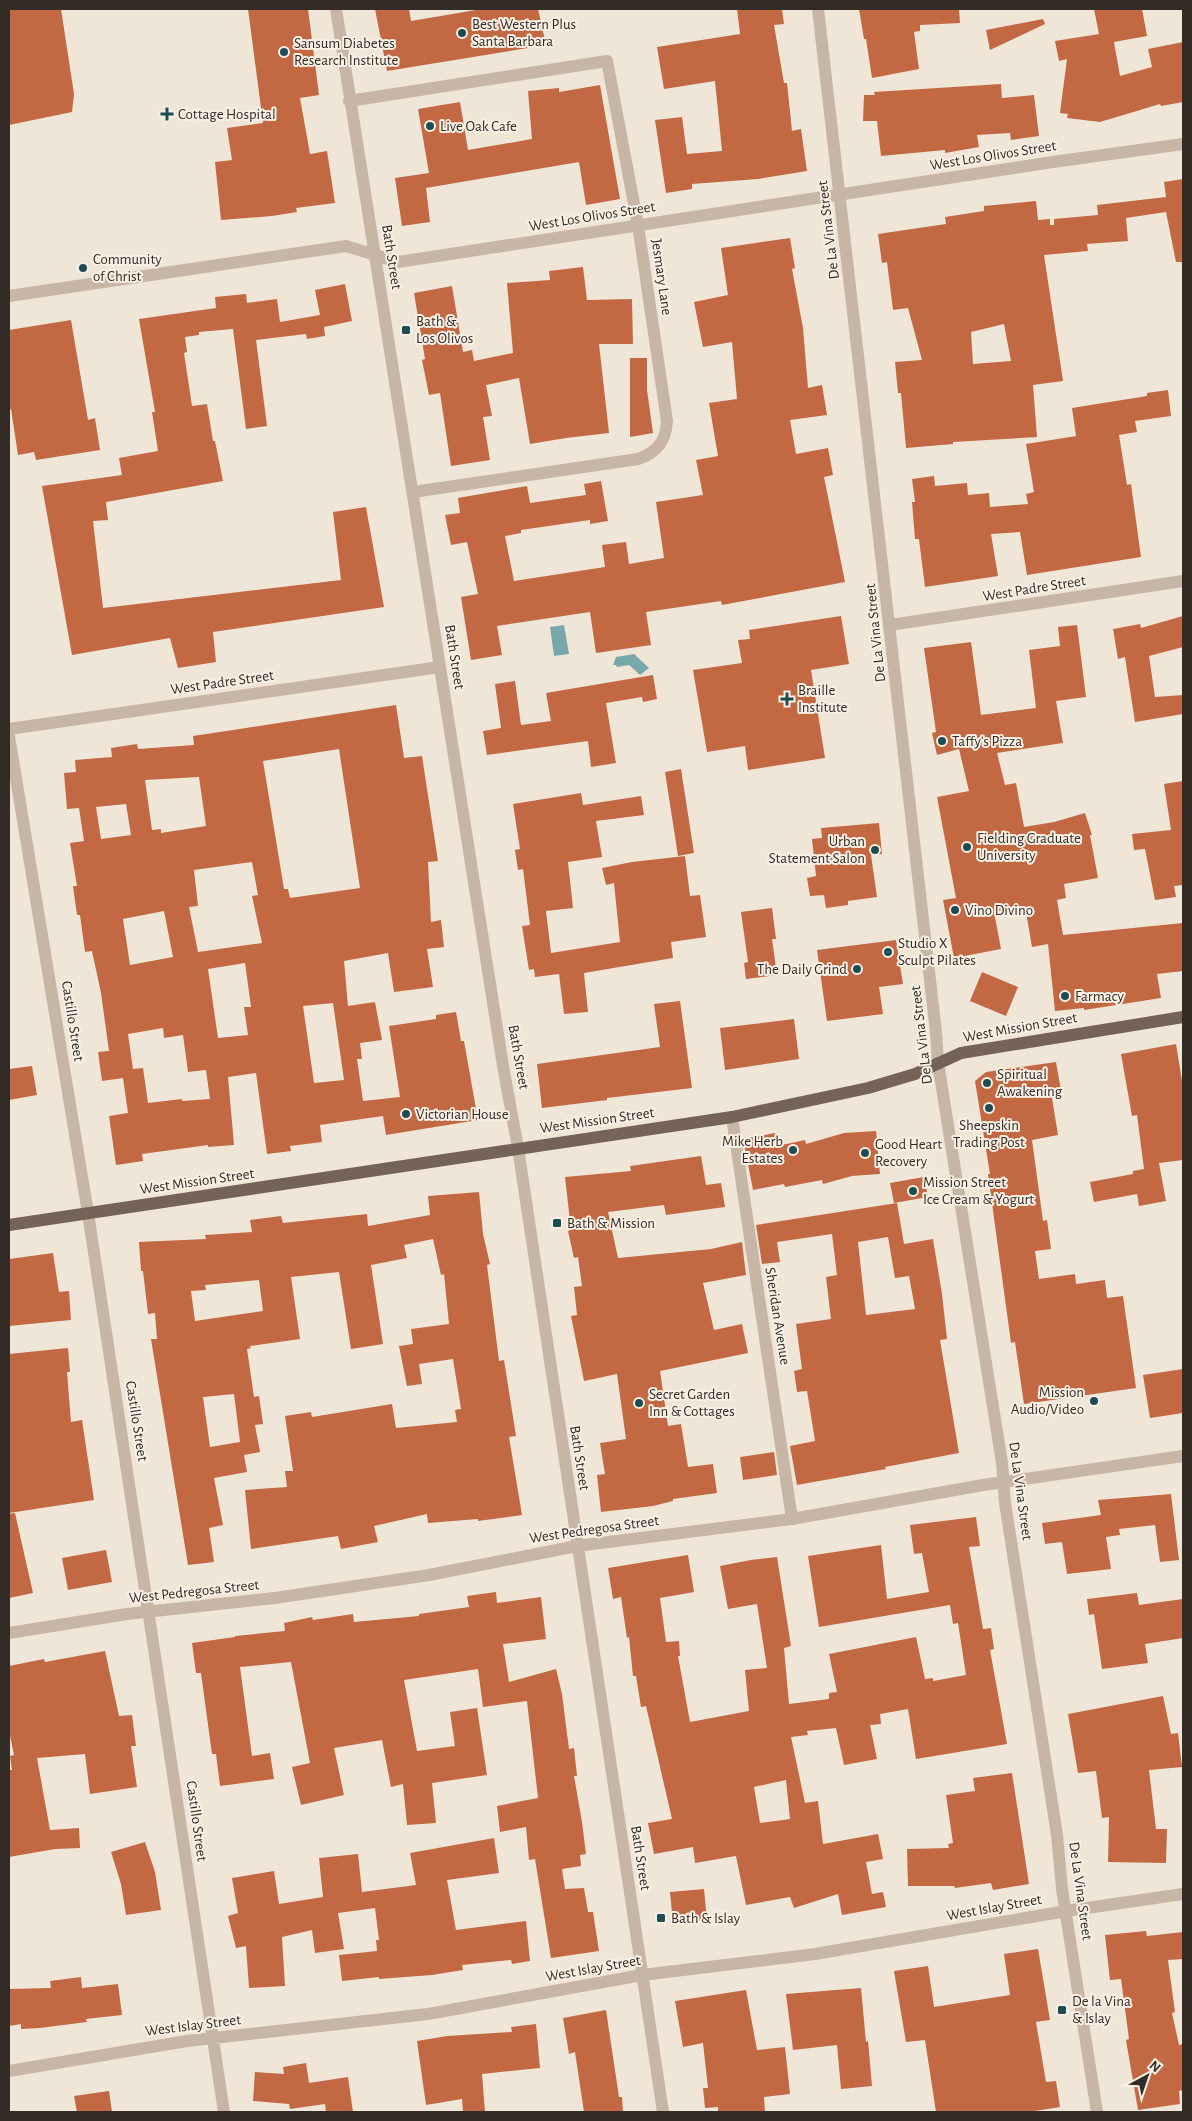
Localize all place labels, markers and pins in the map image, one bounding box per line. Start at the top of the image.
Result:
place label: Best Western Plus Santa Barbara [472,17,576,49]
marker: Best Western Plus Santa Barbara [456,27,468,39]
place label: Sansum Diabetes Research Institute [294,36,398,68]
marker: Sansum Diabetes Research Institute [278,46,290,58]
marker: Cottage Hospital [160,107,174,121]
place label: Cottage Hospital [178,107,276,122]
place label: Live Oak Cafe [440,119,517,134]
marker: Live Oak Cafe [424,120,436,132]
place label: Community of Christ [93,252,162,284]
marker: Community of Christ [77,262,89,274]
place label: Bath & Los Olivos [416,314,473,346]
marker: Bath & Los Olivos [400,324,412,336]
place label: Braille Institute [798,683,848,715]
marker: Braille Institute [780,692,794,706]
place label: Taffy's Pizza [952,734,1022,749]
marker: Taffy's Pizza [936,735,948,747]
place label: Fielding Graduate University [977,831,1081,863]
place label: Urban Statement Salon [768,834,865,866]
marker: Fielding Graduate University [961,841,973,853]
marker: Urban Statement Salon [869,844,881,856]
place label: Vino Divino [965,903,1033,918]
marker: Vino Divino [949,904,961,916]
place label: Studio X Sculpt Pilates [898,936,976,968]
marker: Studio X Sculpt Pilates [882,946,894,958]
place label: The Daily Grind [757,962,847,977]
marker: The Daily Grind [851,963,863,975]
place label: Farmacy [1075,989,1124,1004]
marker: Farmacy [1059,990,1071,1002]
place label: Spiritual Awakening [997,1067,1063,1099]
marker: Spiritual Awakening [981,1077,993,1089]
marker: Sheepskin Trading Post [983,1102,995,1114]
place label: Victorian House [416,1107,509,1122]
marker: Victorian House [400,1108,412,1120]
place label: Sheepskin Trading Post [953,1118,1025,1150]
place label: Mike Herb Estates [722,1134,783,1166]
place label: Good Heart Recovery [875,1137,942,1169]
marker: Mike Herb Estates [787,1144,799,1156]
marker: Good Heart Recovery [859,1147,871,1159]
place label: Mission Street Ice Cream & Yogurt [923,1175,1034,1207]
marker: Mission Street Ice Cream & Yogurt [907,1185,919,1197]
place label: Bath & Mission [567,1216,655,1231]
marker: Bath & Mission [551,1217,563,1229]
place label: Mission Audio/Video [1011,1385,1084,1417]
place label: Secret Garden Inn & Cottages [649,1387,735,1419]
marker: Mission Audio/Video [1088,1395,1100,1407]
marker: Secret Garden Inn & Cottages [633,1397,645,1409]
place label: Bath & Islay [671,1911,741,1926]
marker: Bath & Islay [655,1912,667,1924]
place label: De la Vina & Islay [1072,1994,1131,2026]
marker: De la Vina & Islay [1056,2004,1068,2016]

